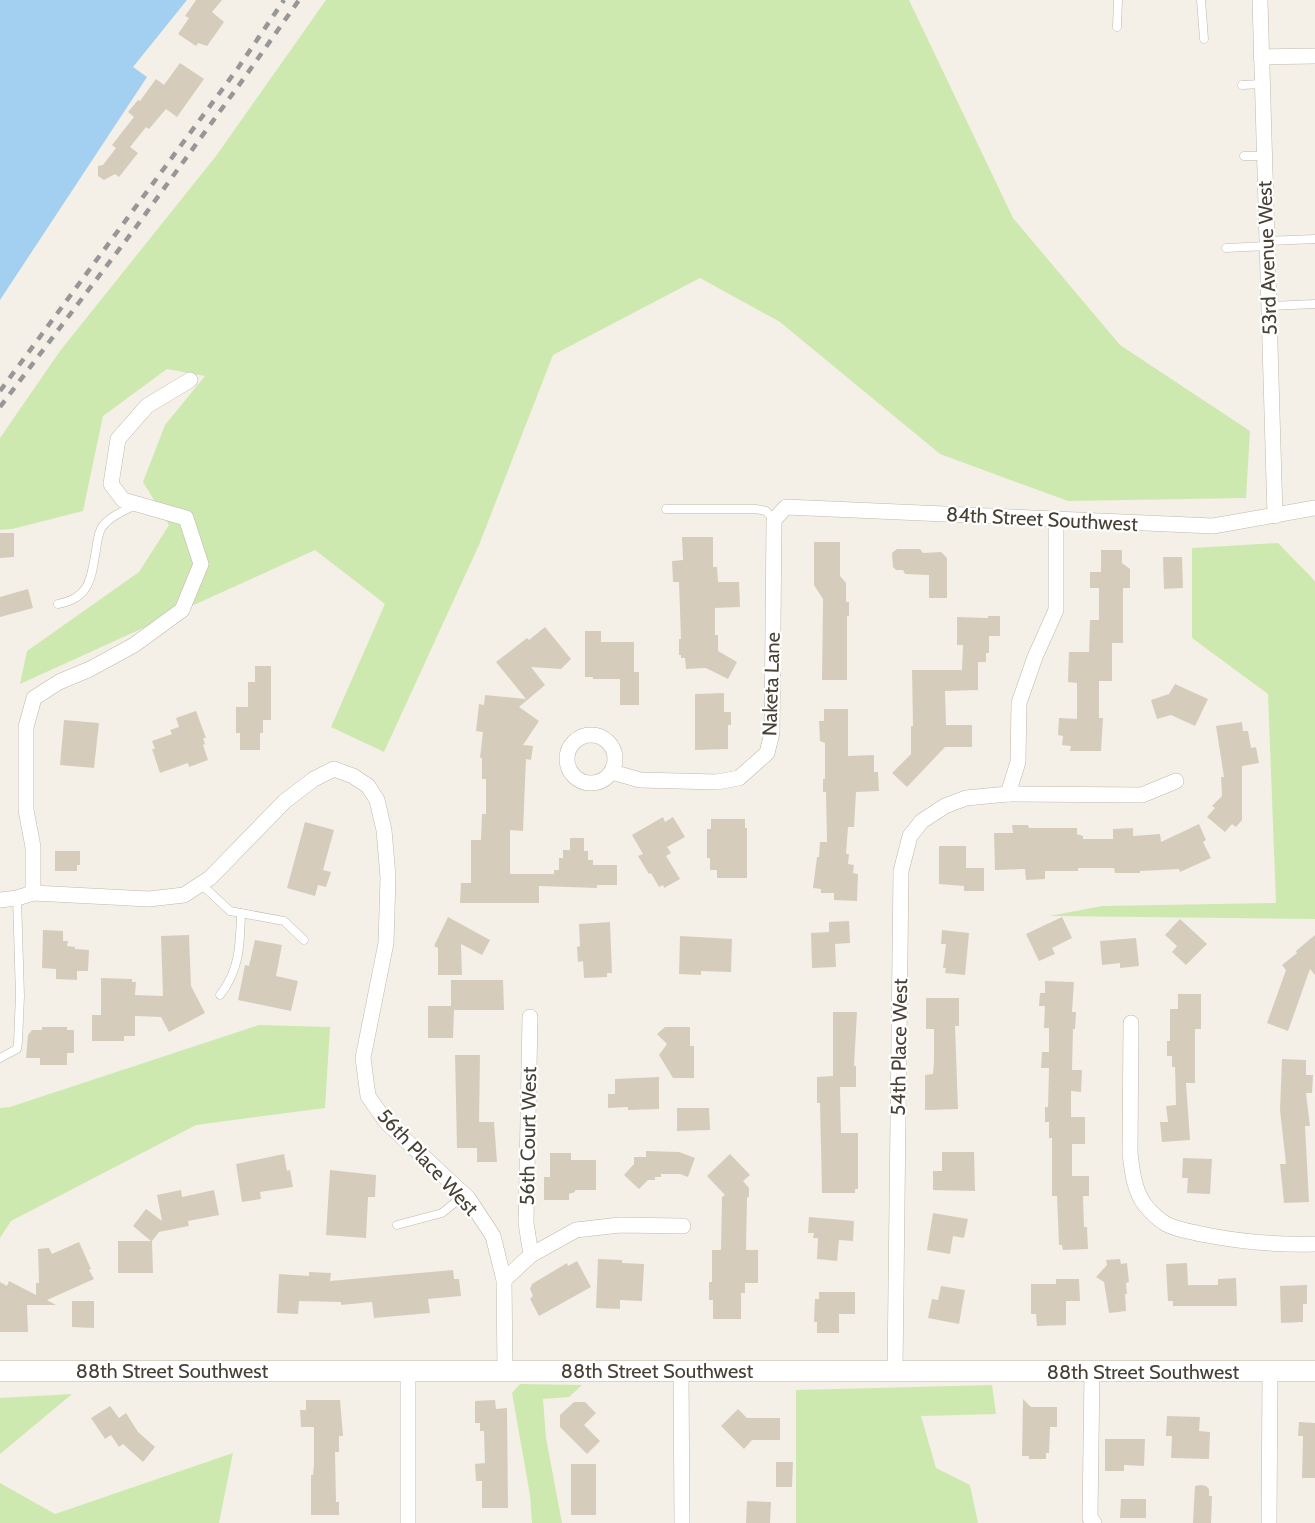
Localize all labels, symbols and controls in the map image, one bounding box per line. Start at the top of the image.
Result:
street label: 53rd Avenue West [1252,180,1282,336]
street label: 84th Street Southwest [946,502,1139,536]
street label: Naketa Lane [757,632,785,736]
street label: 54th Place West [886,978,912,1116]
street label: 56th Court West [515,1066,541,1206]
street label: 56th Place West [373,1104,484,1220]
street label: 88th Street Southwest [76,1359,268,1383]
street label: 88th Street Southwest [561,1359,753,1383]
street label: 88th Street Southwest [1047,1360,1239,1384]

